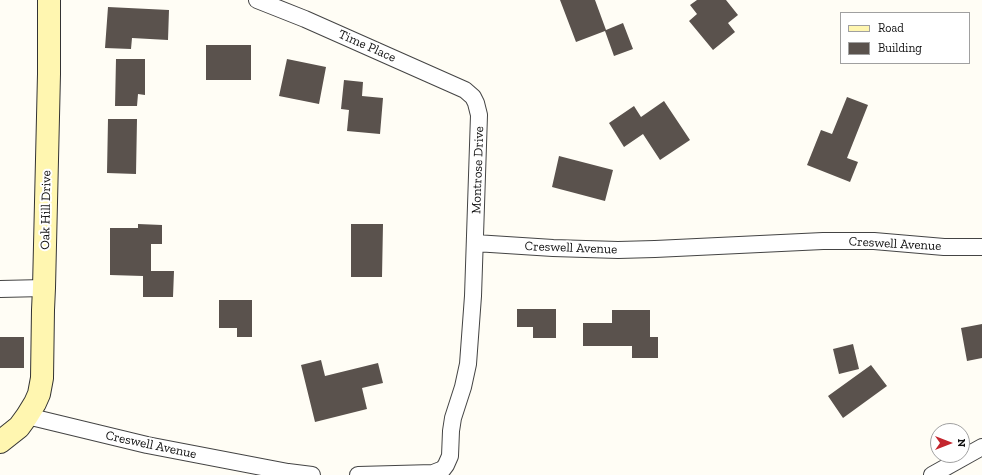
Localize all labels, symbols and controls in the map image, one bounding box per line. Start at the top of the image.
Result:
legend [840,12,970,64]
text: Road [878,21,904,35]
street label: Time Place [336,26,398,66]
text: Building [878,41,922,55]
street label: Montrose Drive [469,126,487,214]
street label: Oak Hill Drive [38,170,54,250]
street label: Creswell Avenue [848,234,942,254]
street label: Creswell Avenue [524,239,618,257]
north arrow [930,423,970,463]
street label: Creswell Avenue [104,428,198,462]
text: N [955,439,968,447]

